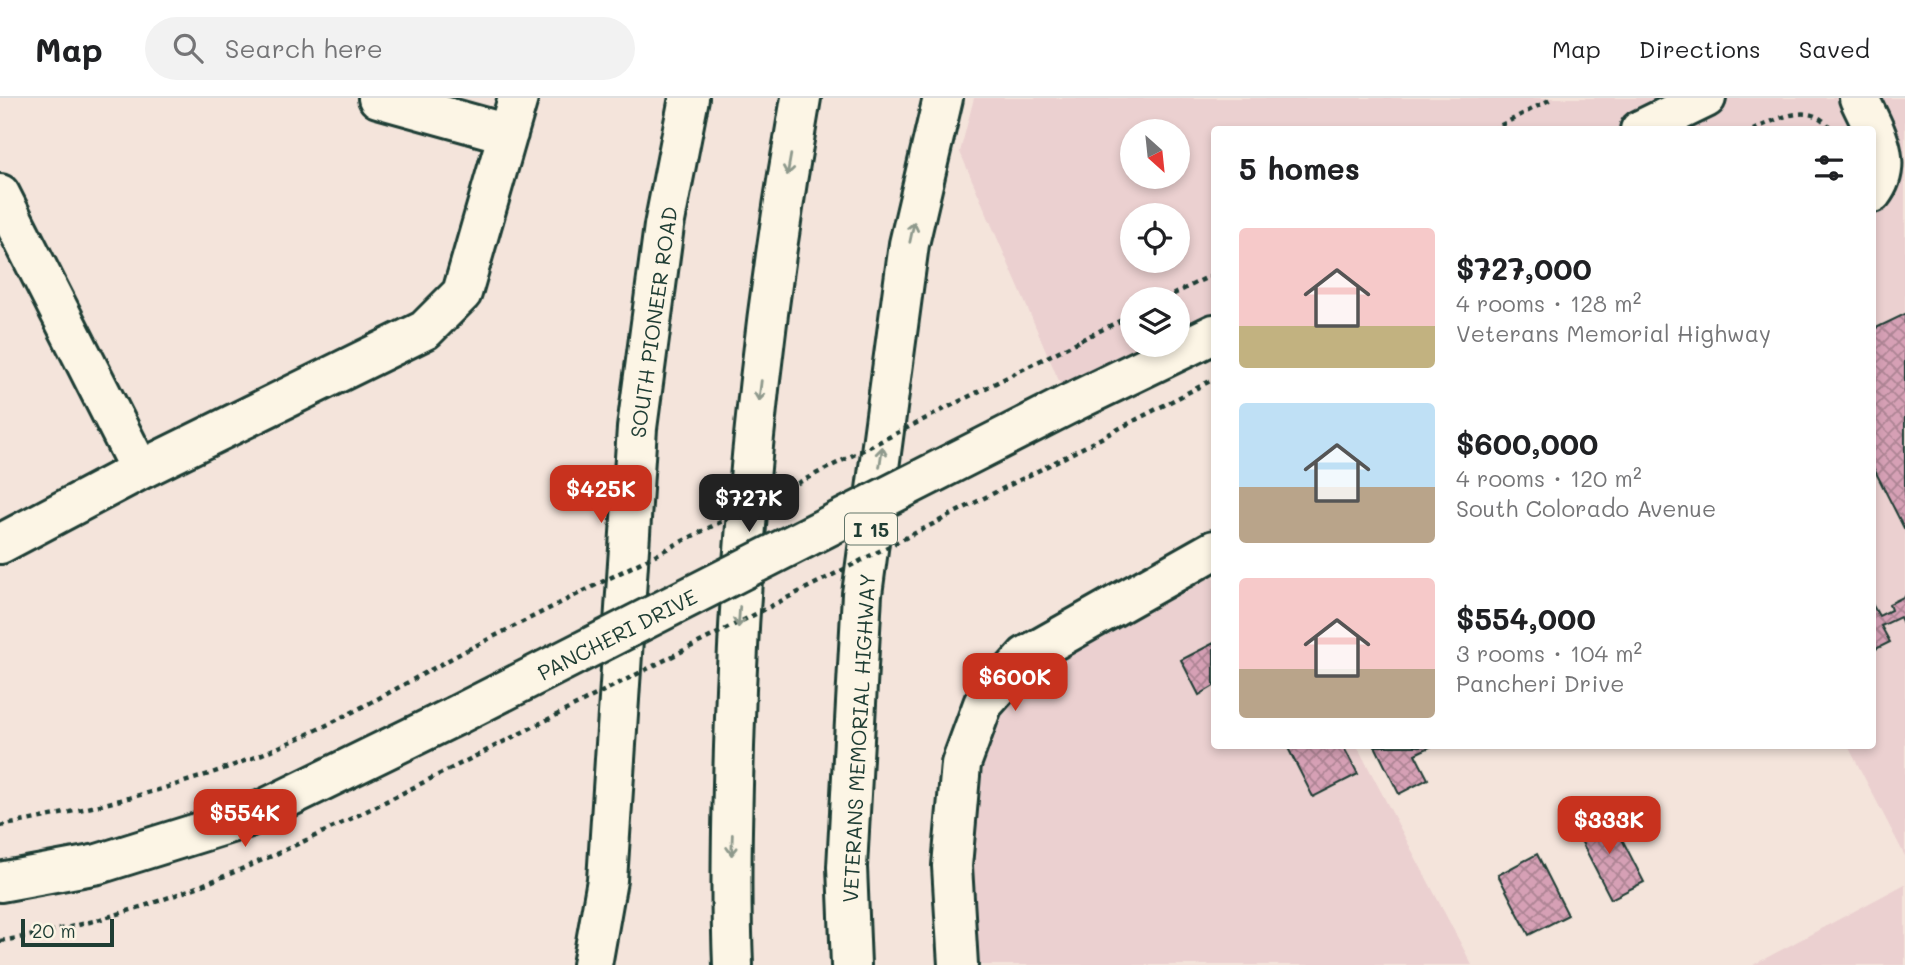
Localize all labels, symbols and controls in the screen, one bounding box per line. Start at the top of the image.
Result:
search box [145,17,635,80]
text: Map [35,27,103,70]
icon: search [169,29,207,67]
text: Search here [225,31,383,65]
text: Map [1552,33,1601,64]
text: Directions [1639,33,1761,64]
text: Saved [1799,33,1870,64]
north arrow [1120,119,1190,189]
map controls [1120,119,1190,357]
text: 5 homes [1239,148,1360,188]
icon: filters [1810,149,1848,187]
one-way arrow [782,153,795,176]
button: locate [1120,203,1190,273]
street label: SOUTH PIONEER ROAD [623,205,683,439]
one-way arrow [906,221,919,244]
text: $727,000 [1456,248,1592,288]
icon: home [1295,256,1379,340]
button: layers [1120,287,1190,357]
text: 4 rooms · 128 m² [1456,288,1641,318]
text: Veterans Memorial Highway [1456,318,1771,348]
one-way arrow [754,379,767,402]
text: $600,000 [1456,423,1598,463]
icon: home [1295,431,1379,515]
one-way arrow [874,447,887,469]
text: 4 rooms · 120 m² [1456,463,1642,493]
pin: $425K [552,466,650,525]
text: $425K [566,473,636,503]
pin: $727K [700,474,798,534]
text: $727K [715,482,783,512]
text: South Colorado Avenue [1456,493,1716,523]
road number: I 15 [845,514,897,544]
street label: VETERANS MEMORIAL HIGHWAY [836,573,880,903]
street label: PANCHERI DRIVE [533,582,701,686]
text: $554,000 [1456,598,1596,638]
one-way arrow [732,606,745,628]
icon: home [1295,606,1379,690]
text: 3 rooms · 104 m² [1456,638,1642,668]
pin: $600K [966,654,1064,713]
text: $600K [979,661,1051,691]
text: Pancheri Drive [1456,668,1625,698]
pin: $554K [196,790,294,849]
pin: $333K [1560,796,1658,856]
text: $554K [210,797,280,827]
text: $333K [1574,804,1644,834]
one-way arrow [725,833,738,856]
scale bar [21,916,114,948]
text: 20 m [32,918,76,943]

